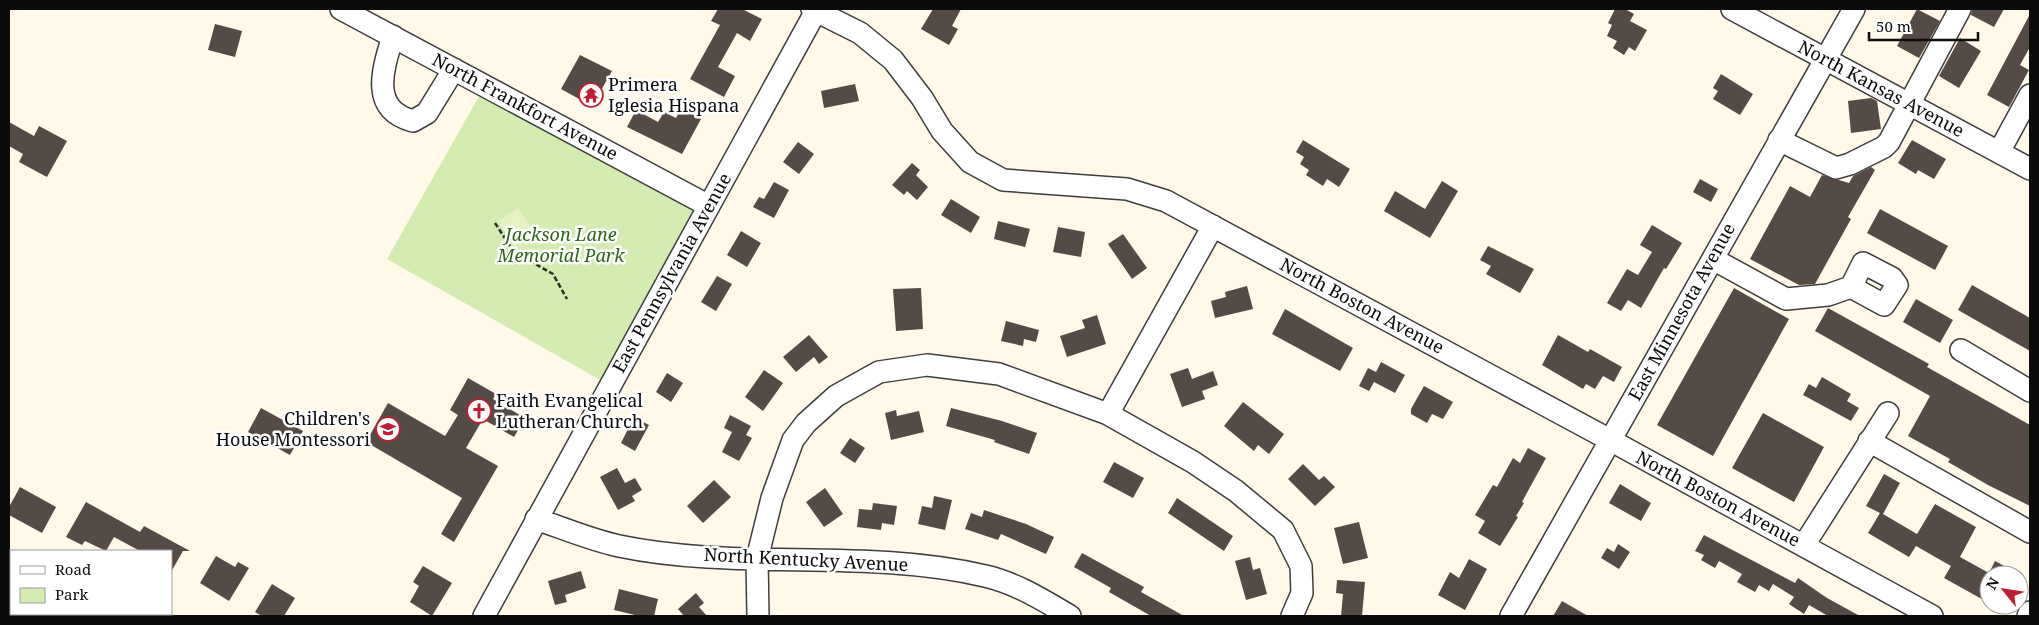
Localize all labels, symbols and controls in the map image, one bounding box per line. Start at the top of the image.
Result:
scale bar [1869,10,1978,42]
text: 50 m [1876,16,1911,36]
street label: North Kansas Avenue [1794,34,1969,142]
street label: North Frankfort Avenue [428,47,622,165]
place label: Primera Iglesia Hispana [608,72,739,117]
temple icon: Primera Iglesia Hispana [578,82,604,108]
street label: East Pennsylvania Avenue [606,168,736,377]
street label: East Minnesota Avenue [1622,218,1740,405]
park label: Jackson Lane Memorial Park [497,222,625,267]
street label: North Boston Avenue [1276,252,1449,359]
place label: Faith Evangelical Lutheran Church [496,388,643,433]
church icon: Faith Evangelical Lutheran Church [466,398,492,424]
place label: Children's House Montessori [216,406,370,451]
school or university icon: Children's House Montessori [375,416,401,442]
street label: North Boston Avenue [1632,445,1805,552]
street label: North Kentucky Avenue [703,542,909,576]
legend [10,550,172,615]
text: Road [55,559,91,579]
north arrow [1979,565,2029,615]
text: N [1981,574,2003,593]
text: Park [55,584,89,604]

